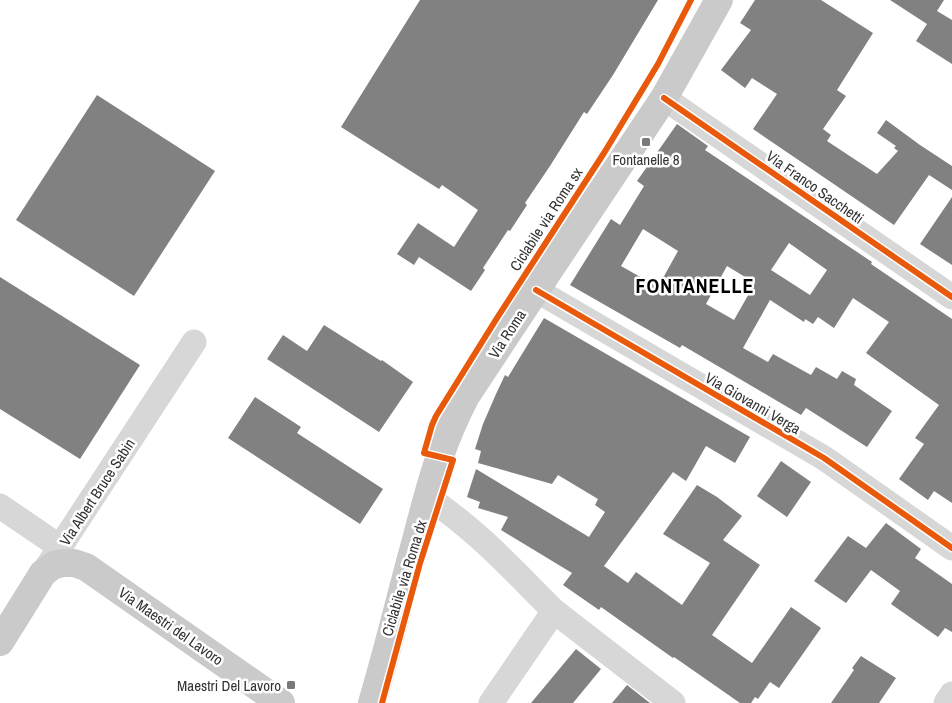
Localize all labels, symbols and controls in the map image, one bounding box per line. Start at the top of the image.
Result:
marker: Fontanelle 8 [640,136,652,148]
street label: Via Franco Sacchetti [762,146,868,228]
place label: Fontanelle 8 [612,149,680,170]
street label: Ciclabile via Roma sx [505,162,588,275]
district label: FONTANELLE [635,272,755,299]
street label: Via Roma [483,305,531,363]
street label: Via Giovanni Verga [701,367,805,439]
street label: Via Albert Bruce Sabin [54,434,140,550]
street label: Ciclabile via Roma dx [376,517,432,639]
street label: Via Maestri del Lavoro [114,582,228,670]
place label: Maestri Del Lavoro [177,675,281,696]
marker: Maestri Del Lavoro [285,679,297,691]

